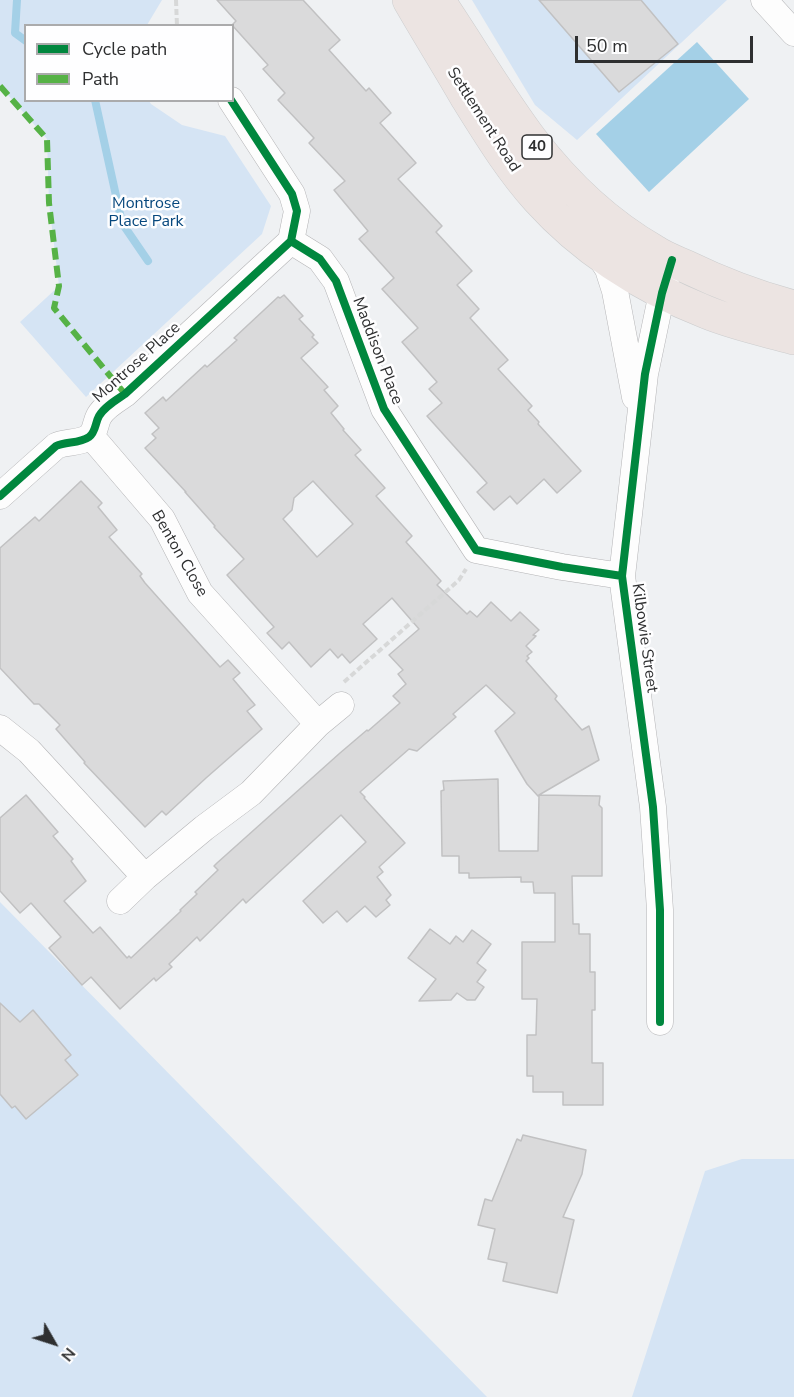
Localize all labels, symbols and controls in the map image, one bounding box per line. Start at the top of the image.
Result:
legend [24,24,234,102]
scale bar [578,24,756,62]
text: 50 m [586,34,628,58]
text: Cycle path [82,37,167,61]
street label: Settlement Road [442,64,524,176]
text: Path [82,67,119,91]
road number: 40 [522,135,552,159]
park label: Montrose Place Park [108,194,184,232]
street label: Maddison Place [348,295,406,407]
street label: Montrose Place [89,319,185,407]
street label: Benton Close [147,507,211,601]
street label: Kilbowie Street [627,582,661,694]
north arrow [24,1313,84,1373]
text: N [56,1343,80,1366]

